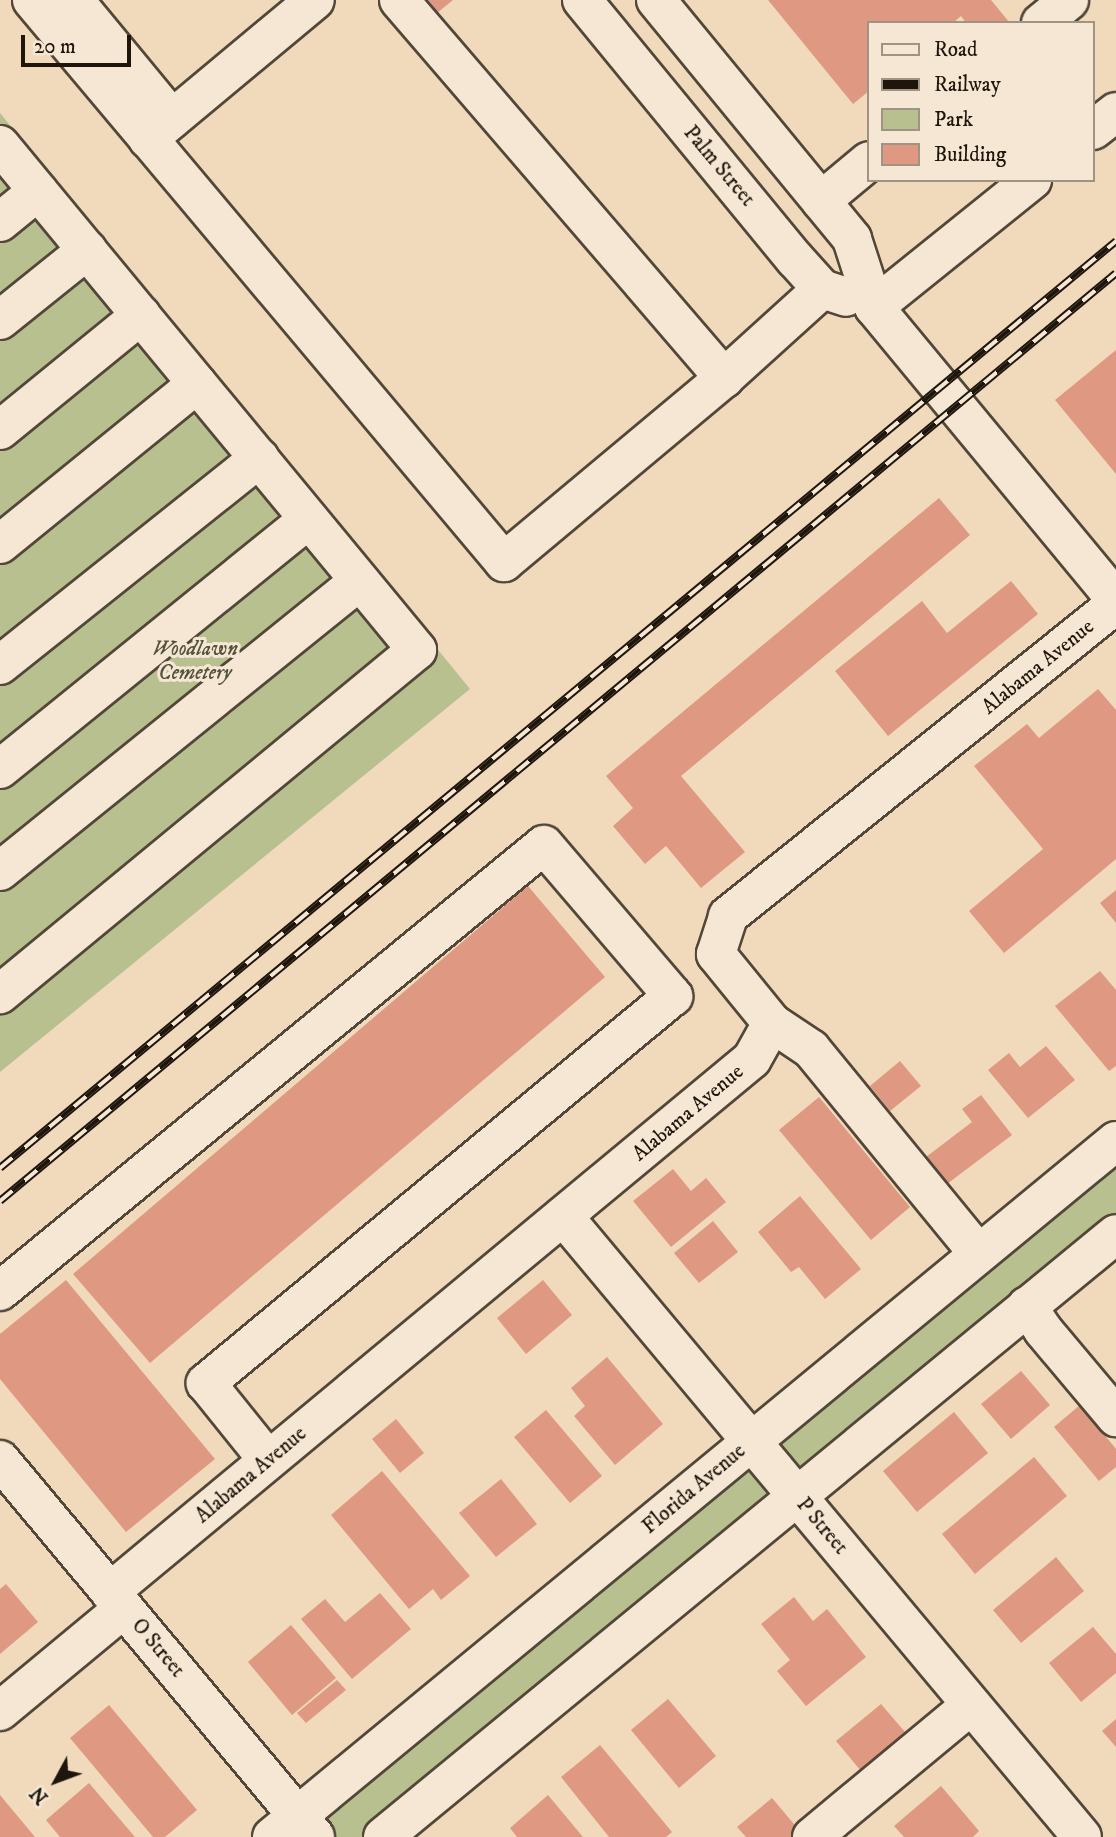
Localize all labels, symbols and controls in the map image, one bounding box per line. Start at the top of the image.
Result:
scale bar [24,21,135,65]
legend [867,21,1095,182]
text: 20 m [34,34,76,60]
text: Road [934,37,978,63]
text: Railway [934,72,1001,98]
text: Park [934,107,973,133]
street label: Palm Street [678,121,760,211]
text: Building [934,142,1006,168]
street label: Alabama Avenue [977,614,1099,720]
park label: Woodlawn Cemetery [152,636,238,686]
street label: Alabama Avenue [627,1059,749,1167]
street label: Alabama Avenue [190,1421,312,1529]
street label: Florida Avenue [637,1439,751,1539]
street label: P Street [791,1492,853,1560]
street label: O Street [126,1613,190,1683]
north arrow [21,1746,91,1816]
text: N [26,1782,54,1809]

